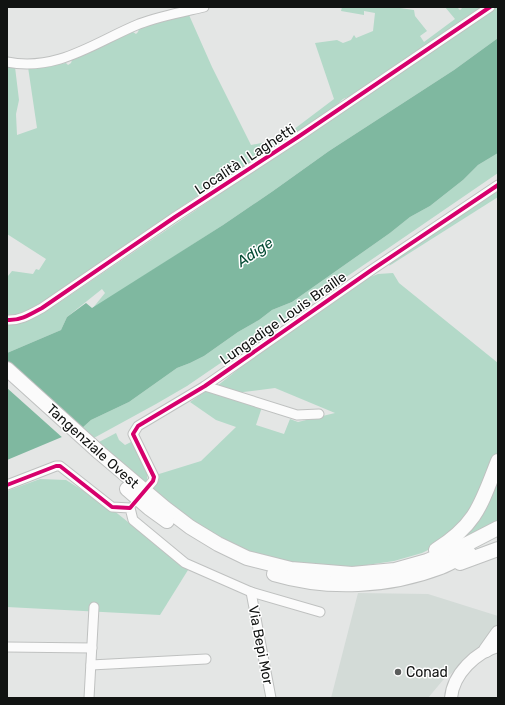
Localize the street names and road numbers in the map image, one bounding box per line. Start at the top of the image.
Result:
street label: Località I Laghetti [192,121,299,198]
street label: Lungadige Louis Braille [217,268,350,369]
street label: Tangenziale Ovest [43,401,143,493]
street label: Via Bepi Mor [244,604,277,687]

